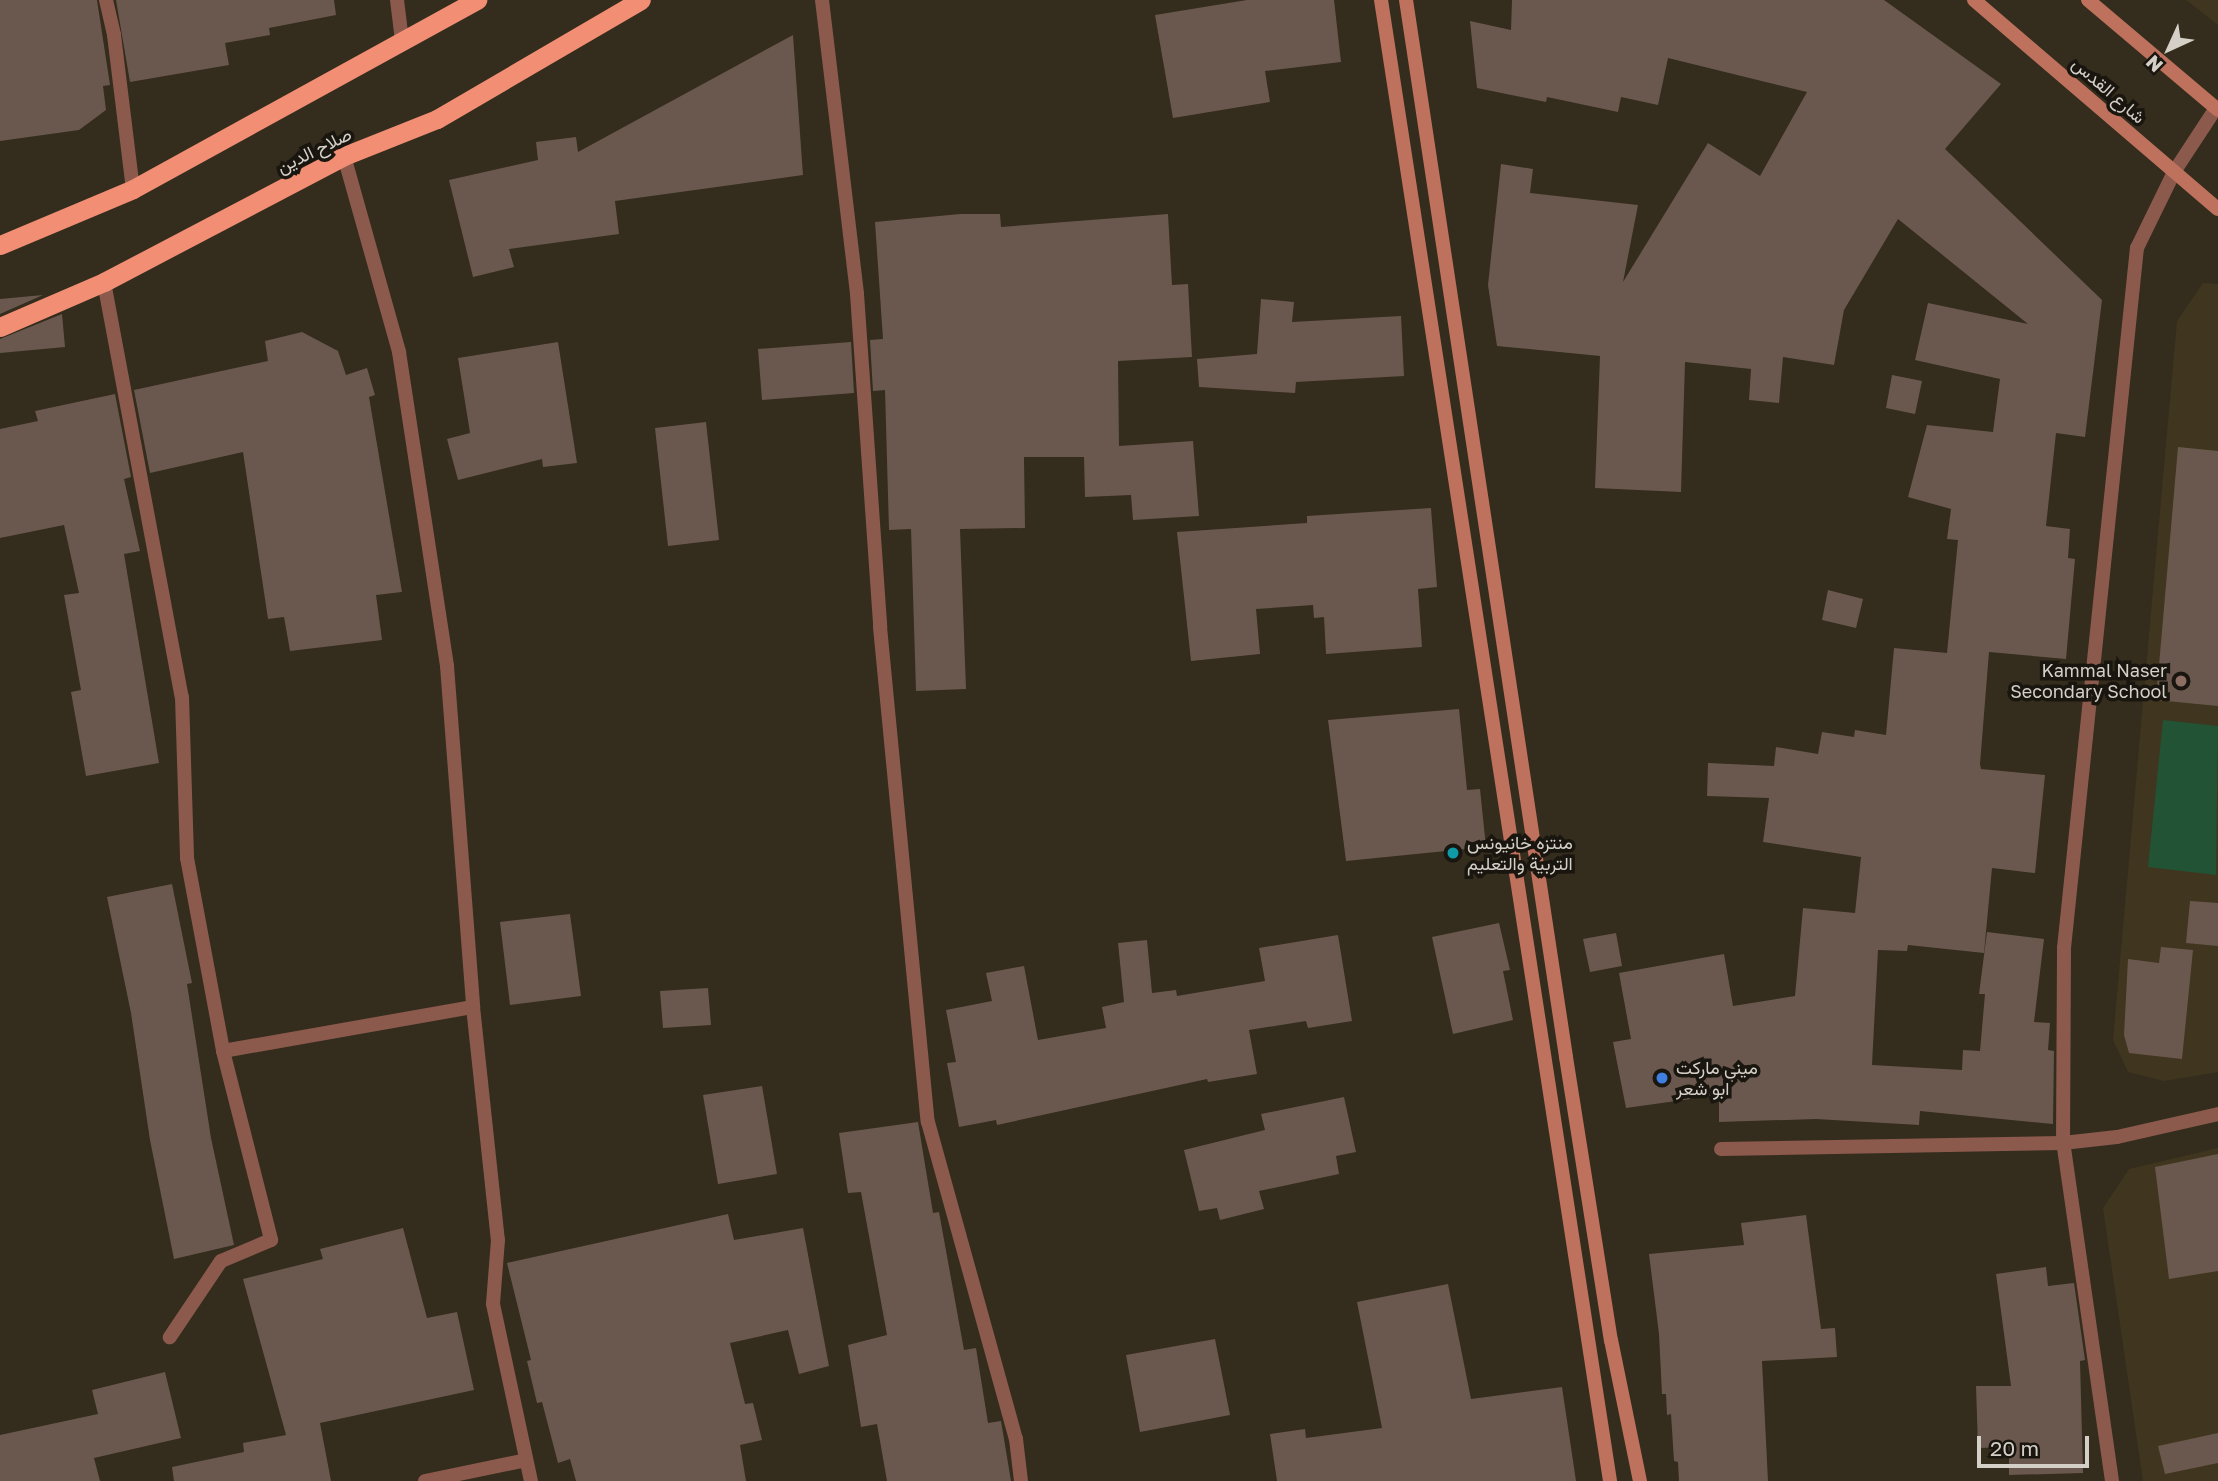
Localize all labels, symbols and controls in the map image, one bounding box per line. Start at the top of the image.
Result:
north arrow [2134,14,2204,84]
text: N [2141,51,2167,77]
street label: شارع القدس [2068,52,2150,128]
street label: صلاح الدين [273,123,355,177]
place label: Kammal Naser Secondary School [2010,660,2167,702]
marker: Kammal Naser Secondary School [2173,673,2189,689]
place label: منتزه خانيونس التربية والتعليم [1467,832,1573,874]
marker: منتزه خانيونس التربية والتعليم [1445,845,1461,861]
place label: ميني ماركت ابو شعر [1676,1057,1758,1100]
marker: ميني ماركت ابو شعر [1654,1070,1670,1086]
scale bar [1980,1422,2092,1466]
text: 20 m [1990,1435,2039,1461]

